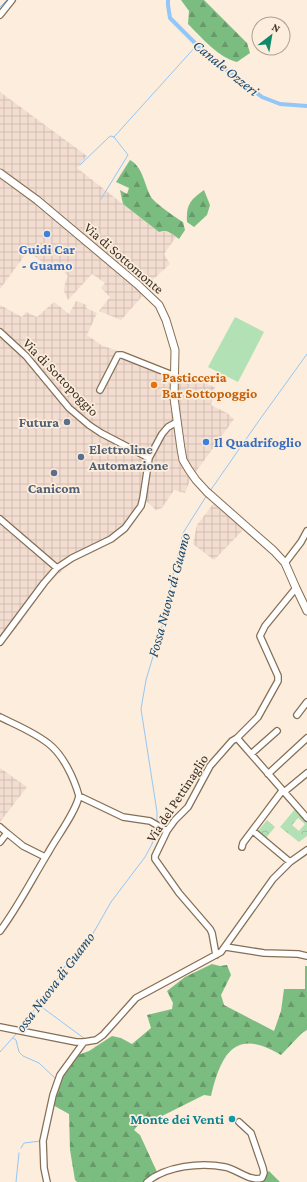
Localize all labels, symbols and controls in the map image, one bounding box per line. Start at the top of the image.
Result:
north arrow [251,16,291,56]
text: N [270,20,283,35]
water label: Canale Ozzeri [190,37,262,100]
street label: Via di Sottomonte [81,219,167,297]
marker: Guidi Car - Guamo [42,229,52,239]
place label: Guidi Car - Guamo [19,241,76,273]
street label: Via di Sottopoggio [20,335,102,419]
place label: Pasticceria Bar Sottopoggio [162,369,257,401]
marker: Pasticceria Bar Sottopoggio [149,380,159,390]
place label: Futura [19,414,59,430]
marker: Futura [62,417,72,427]
place label: Il Quadrifoglio [214,434,301,450]
marker: Il Quadrifoglio [201,437,211,447]
place label: Elettroline Automazione [88,441,169,473]
marker: Elettroline Automazione [76,452,86,462]
marker: Canicom [49,468,59,478]
place label: Canicom [28,480,80,496]
water label: Fossa Nuova di Guamo [145,531,193,659]
street label: Via del Pettinaglio [143,751,211,845]
water label: ossa Nuova di Guamo [12,929,98,1035]
place label: Monte dei Venti [130,1111,224,1127]
marker: Monte dei Venti [227,1114,237,1124]

